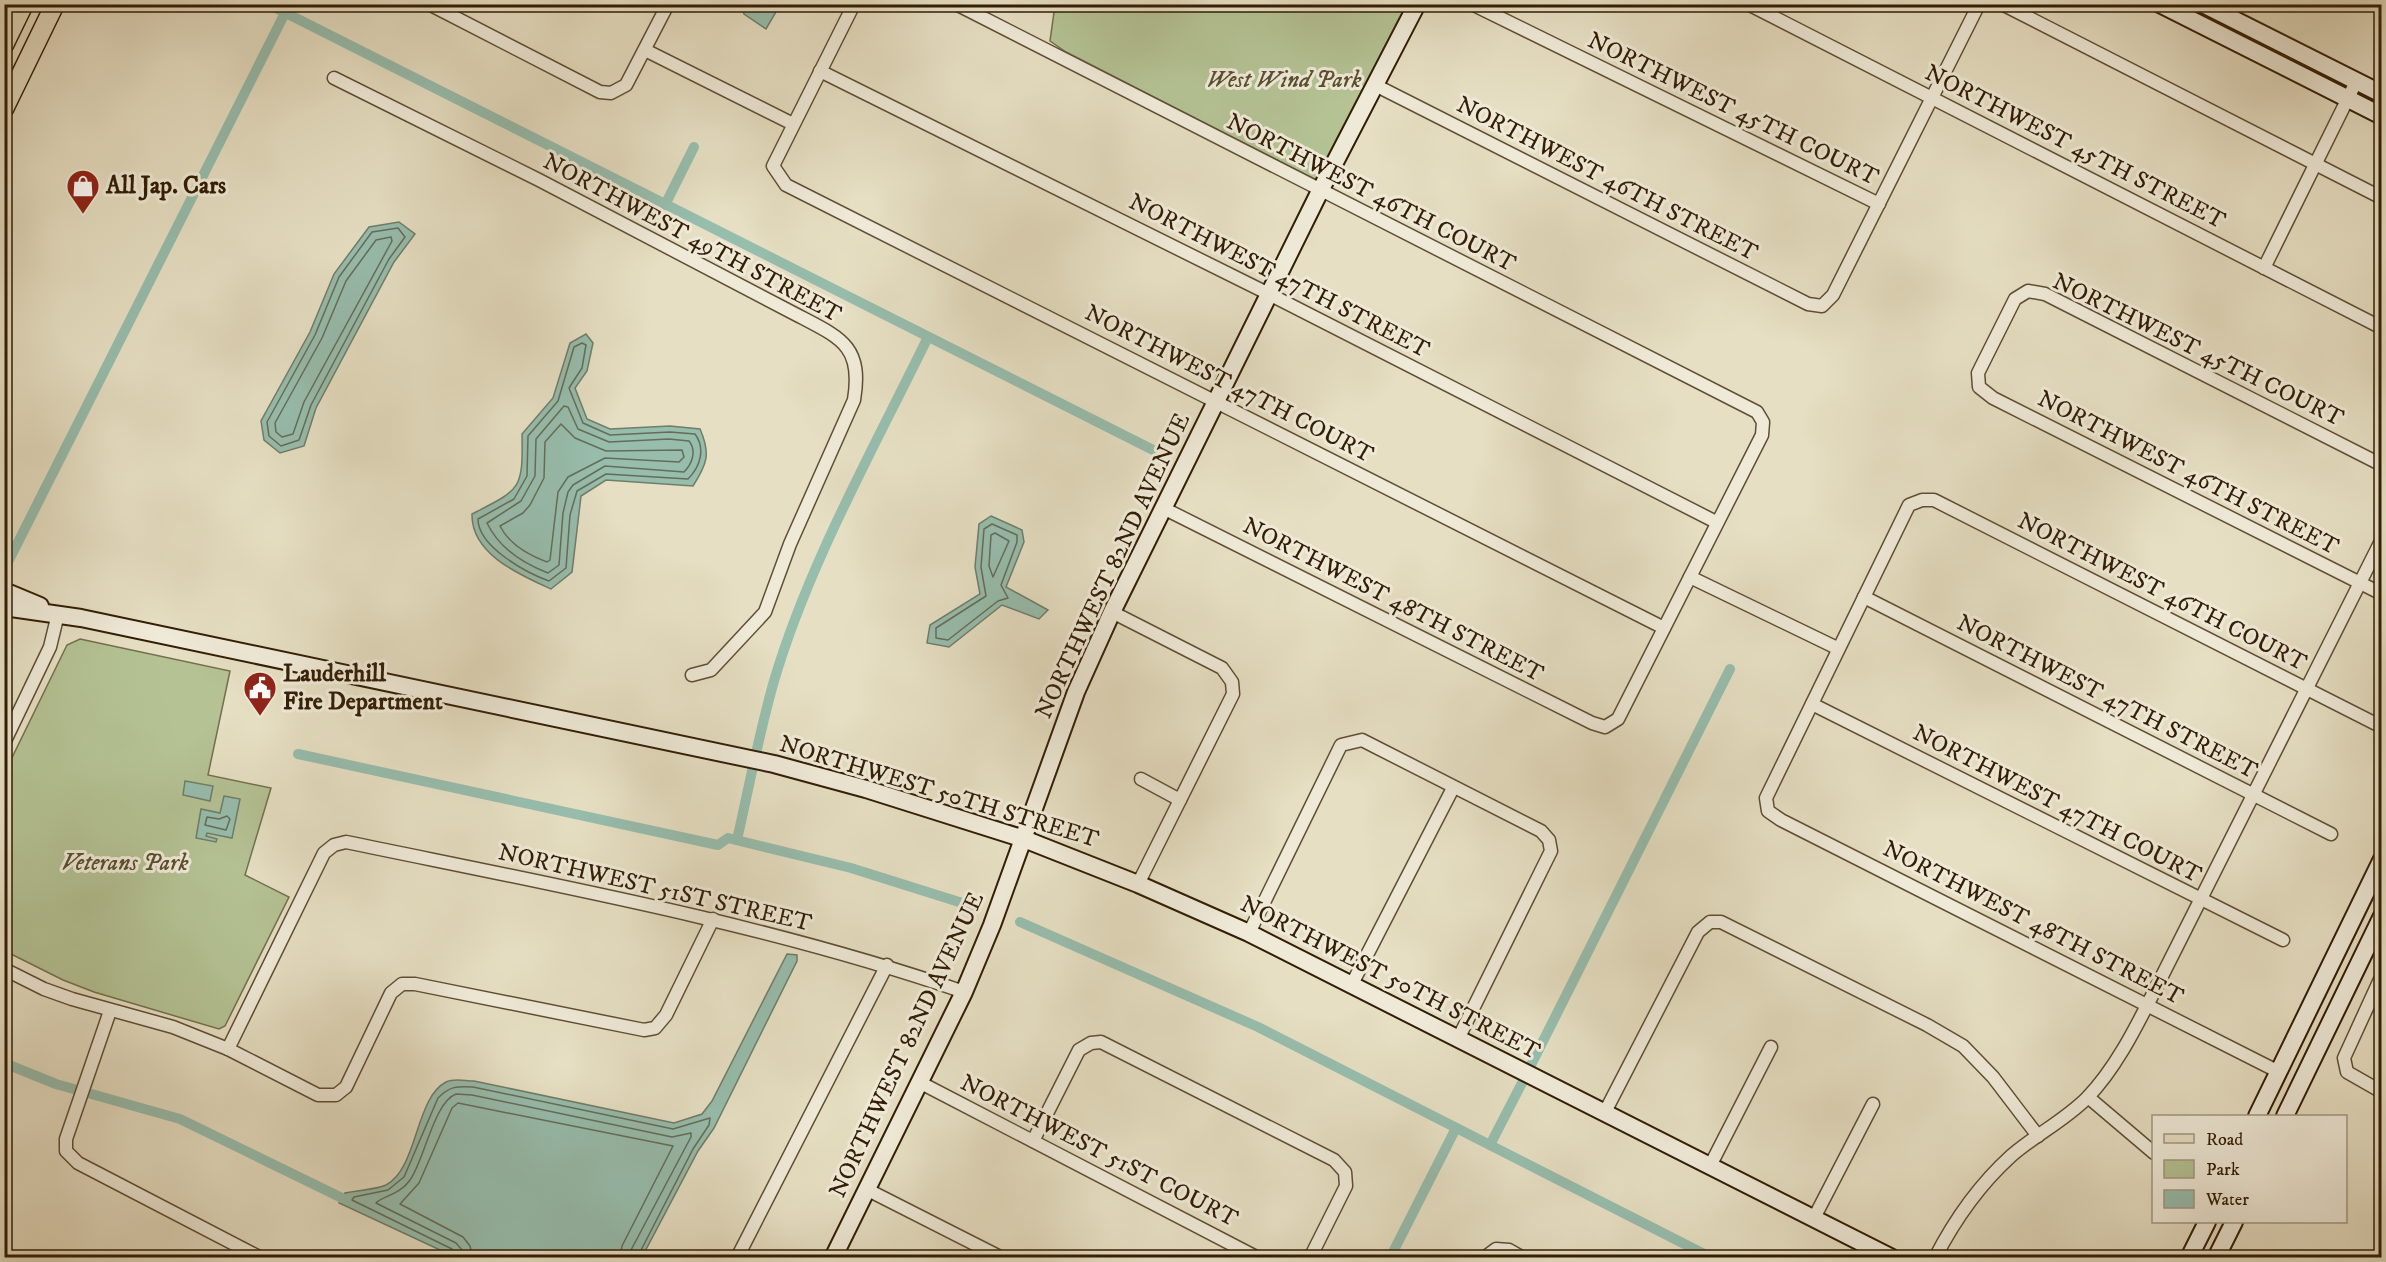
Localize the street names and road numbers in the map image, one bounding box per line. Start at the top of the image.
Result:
street label: NORTHWEST 45TH COURT [1583,25,1883,193]
street label: NORTHWEST 45TH STREET [1920,58,2230,236]
street label: NORTHWEST 46TH STREET [1451,90,1763,268]
street label: NORTHWEST 46TH COURT [1221,107,1521,279]
street label: NORTHWEST 49TH STREET [538,146,846,330]
street label: NORTHWEST 47TH STREET [1124,187,1434,365]
street label: NORTHWEST 45TH COURT [2048,266,2348,434]
street label: NORTHWEST 47TH COURT [1080,298,1378,470]
street label: NORTHWEST 46TH STREET [2032,384,2344,562]
street label: NORTHWEST 82ND AVENUE [1029,408,1197,724]
street label: NORTHWEST 46TH COURT [2012,506,2312,678]
street label: NORTHWEST 48TH STREET [1238,511,1548,689]
street label: NORTHWEST 47TH STREET [1952,608,2262,786]
street label: NORTHWEST 47TH COURT [1908,718,2206,890]
street label: NORTHWEST 50TH STREET [776,729,1102,855]
street label: NORTHWEST 48TH STREET [1878,834,2188,1012]
street label: NORTHWEST 51ST STREET [495,837,815,939]
street label: NORTHWEST 82ND AVENUE [823,887,991,1203]
street label: NORTHWEST 50TH STREET [1235,889,1545,1067]
street label: NORTHWEST 51ST COURT [955,1068,1243,1234]

